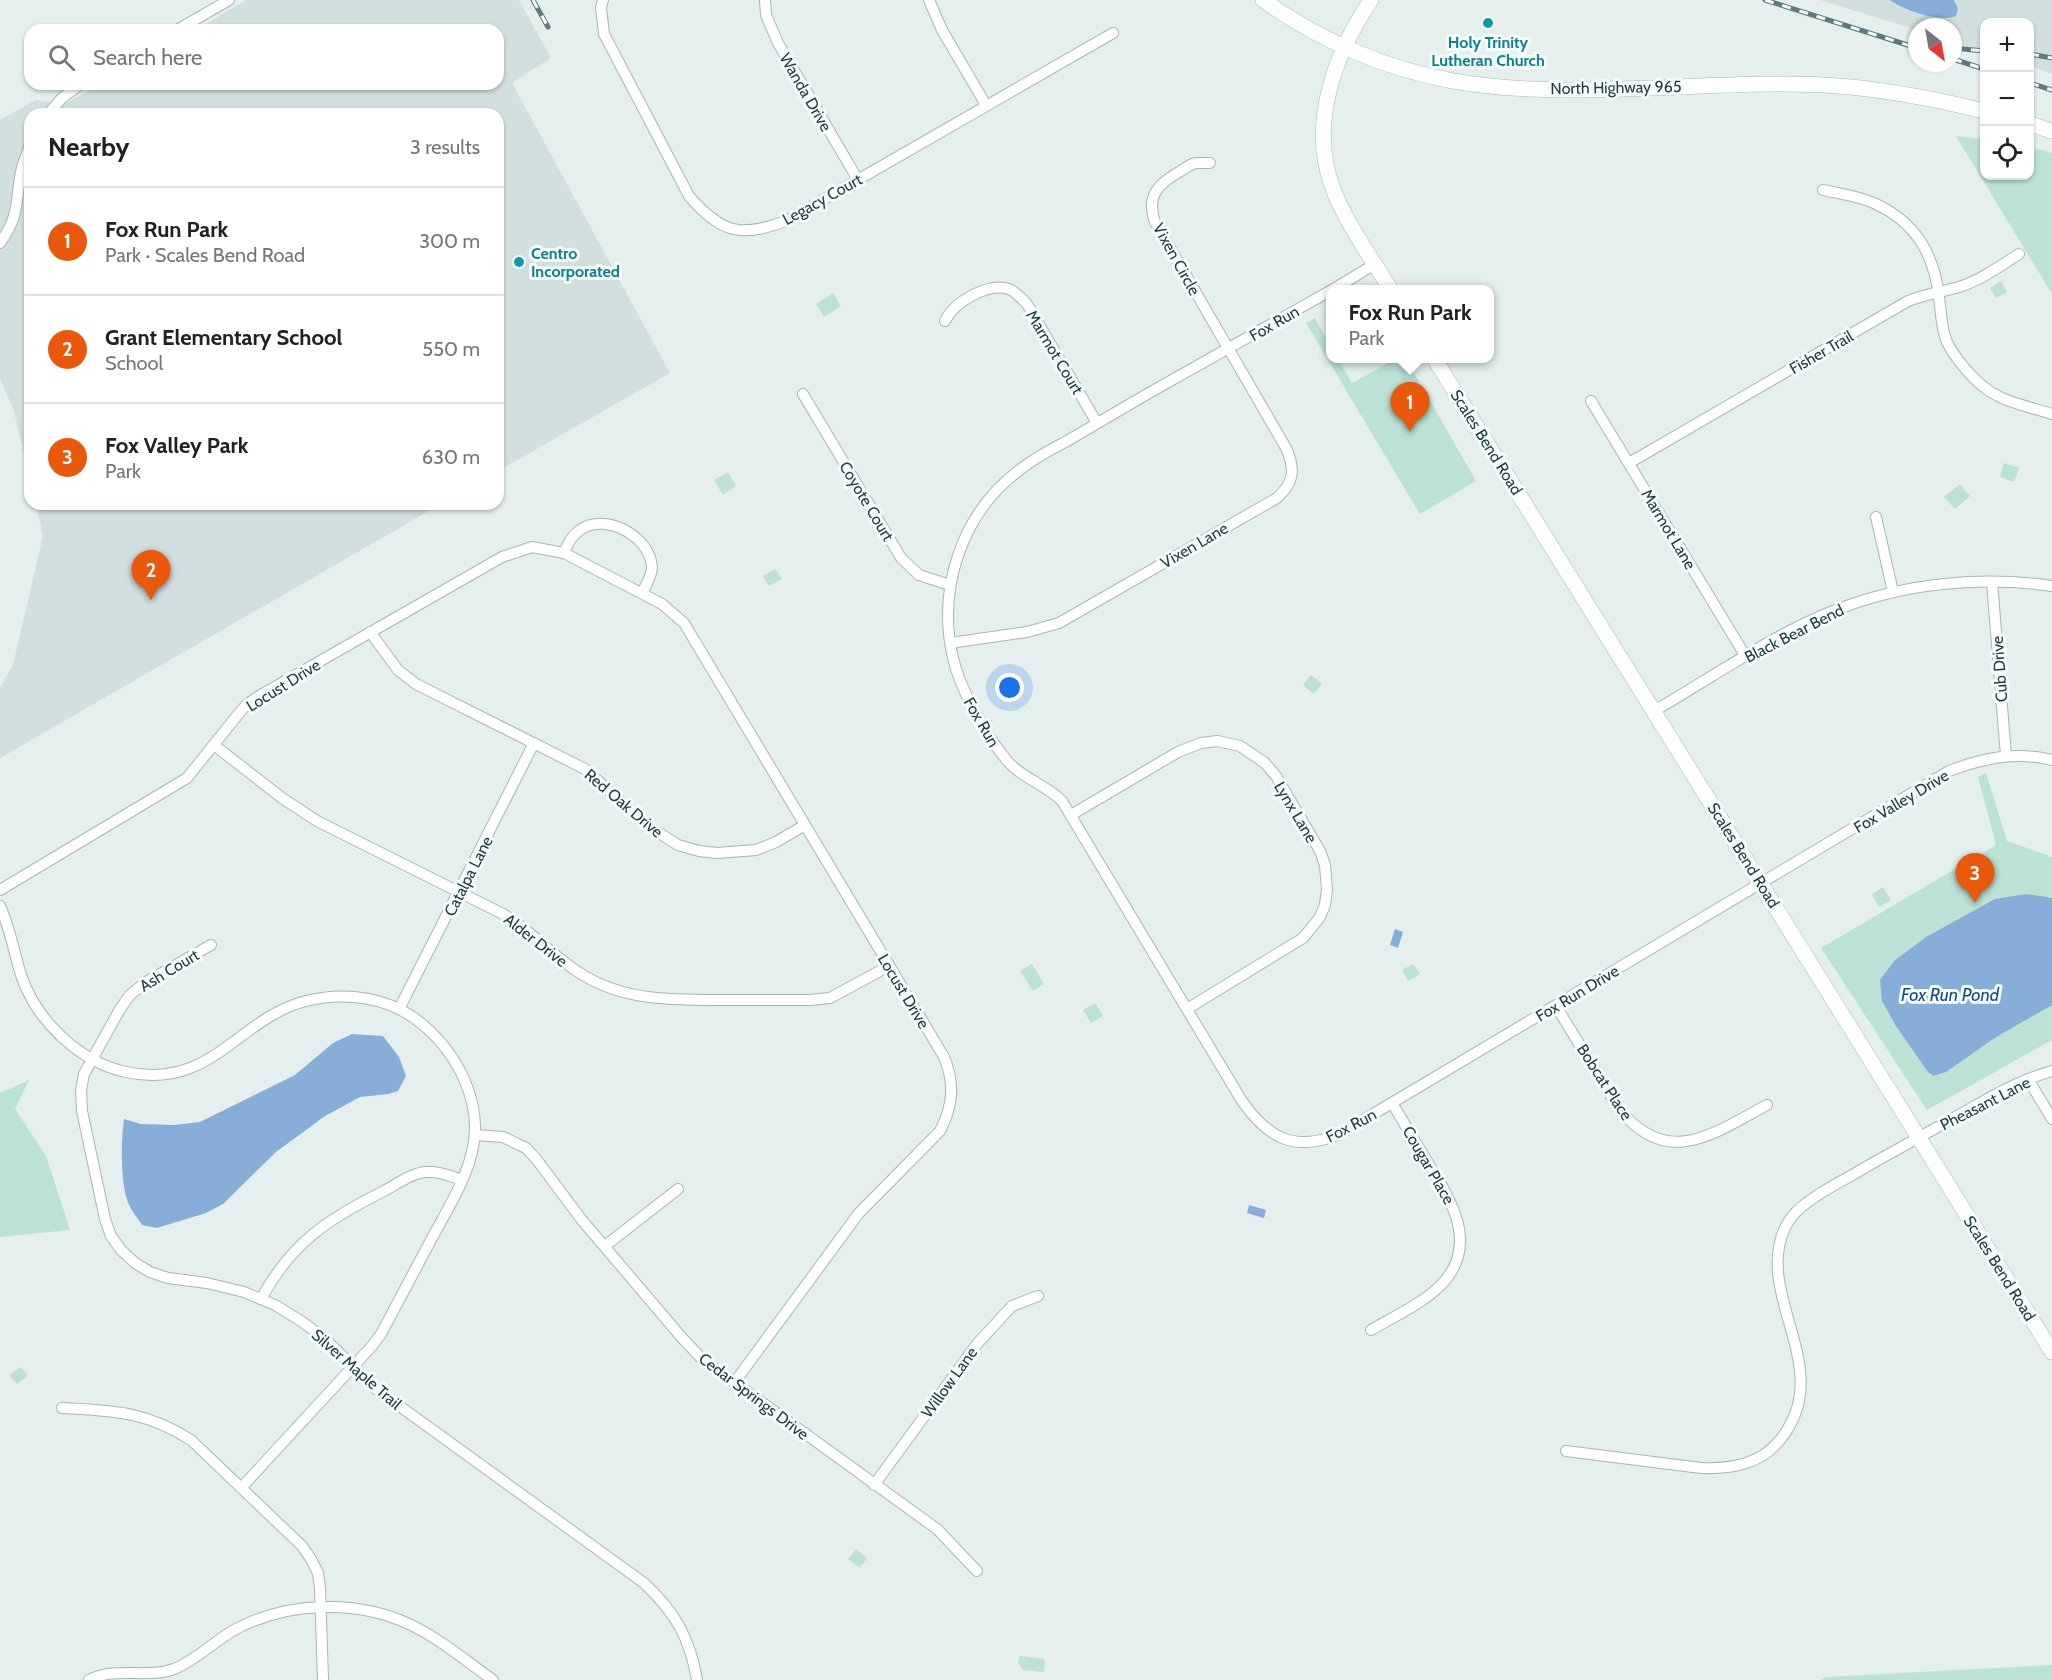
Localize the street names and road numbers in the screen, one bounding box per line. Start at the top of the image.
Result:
street label: Wanda Drive [776,50,836,135]
street label: North Highway 965 [1550,77,1682,98]
street label: Legacy Court [779,170,866,229]
street label: Vixen Circle [1149,220,1204,299]
street label: Fox Run [1246,302,1302,345]
street label: Marmot Court [1022,307,1087,398]
street label: Fisher Trail [1786,326,1857,378]
street label: Scales Bend Road [1447,386,1527,498]
street label: Coyote Court [835,458,898,545]
street label: Marmot Lane [1637,486,1700,573]
street label: Vixen Lane [1157,519,1231,572]
street label: Black Bear Bend [1742,600,1847,667]
street label: Cub Drive [1988,635,2011,703]
street label: Locust Drive [243,655,324,716]
street label: Fox Run [960,694,1003,750]
street label: Red Oak Drive [581,765,667,842]
street label: Fox Valley Drive [1850,766,1952,837]
street label: Lynx Lane [1270,778,1321,846]
street label: Scales Bend Road [1704,799,1784,911]
street label: Catalpa Lane [440,833,497,919]
street label: Alder Drive [500,910,571,971]
street label: Ash Court [136,945,203,996]
street label: Locust Drive [874,950,933,1032]
street label: Fox Run Drive [1532,961,1622,1026]
street label: Bobcat Place [1573,1041,1636,1124]
street label: Pheasant Lane [1937,1073,2033,1134]
street label: Fox Run [1323,1105,1380,1146]
street label: Cougar Place [1399,1123,1459,1208]
street label: Scales Bend Road [1960,1212,2040,1324]
street label: Silver Maple Trail [308,1325,406,1414]
street label: Willow Lane [917,1343,981,1421]
street label: Cedar Springs Drive [695,1349,812,1444]

